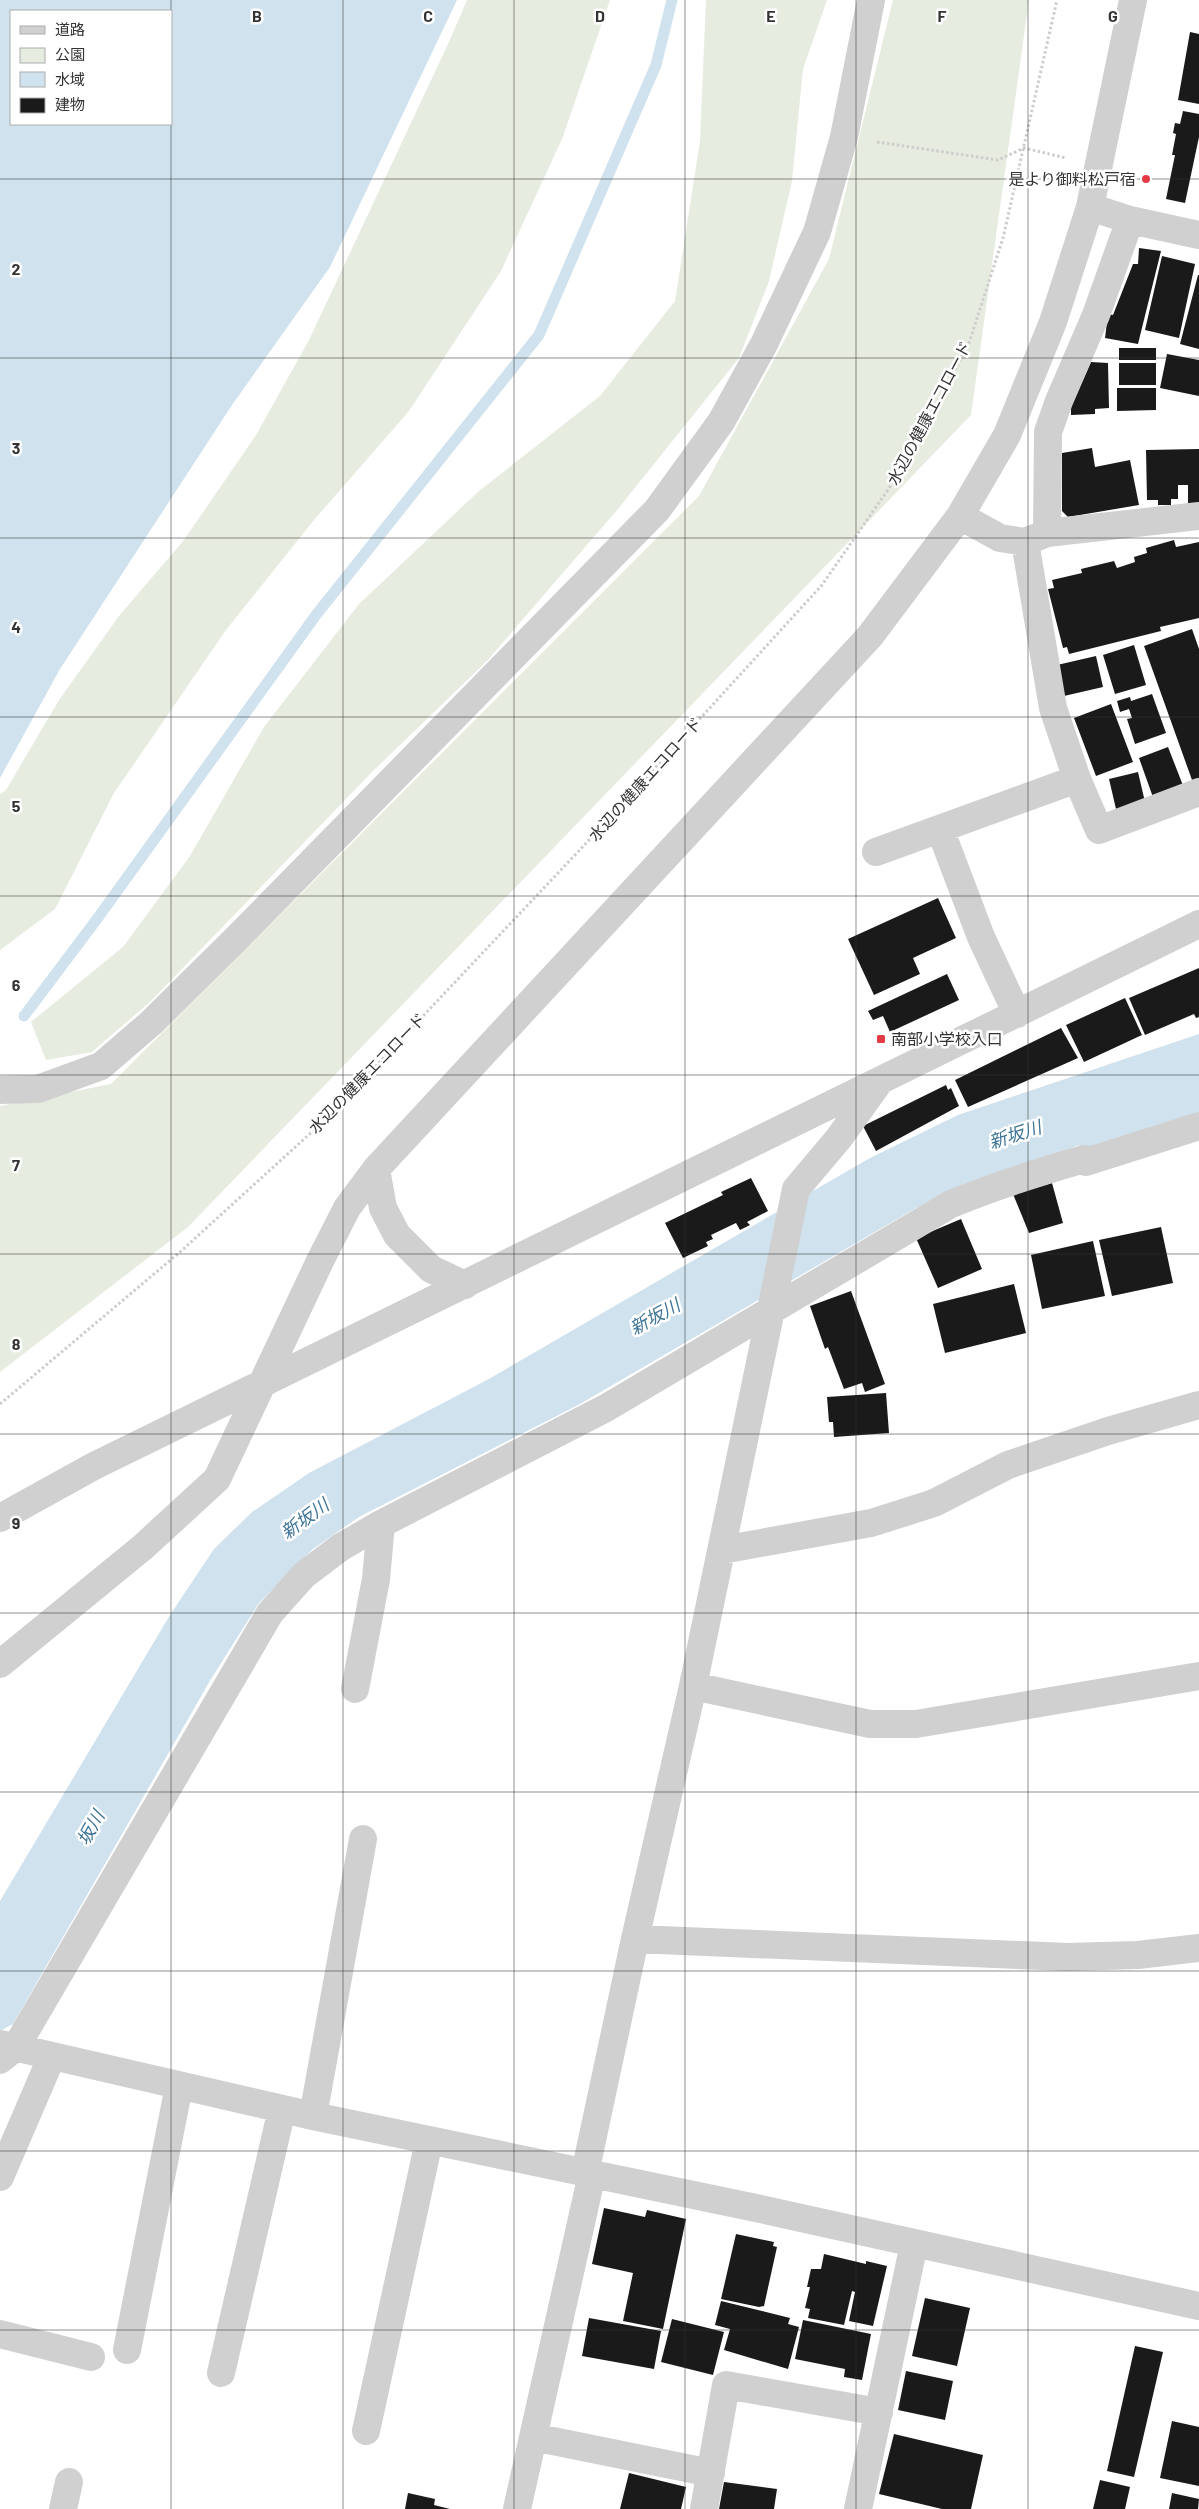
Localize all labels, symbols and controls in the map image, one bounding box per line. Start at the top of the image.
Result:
text: B [252,6,262,25]
text: C [423,6,433,25]
text: D [595,6,605,25]
text: E [766,6,776,25]
text: F [938,6,947,25]
text: G [1108,6,1118,25]
legend [10,10,172,125]
text: 道路 [55,20,85,38]
text: 公園 [55,45,85,63]
text: 水域 [55,70,85,88]
text: 建物 [55,95,85,113]
place label: 是より御料松戸宿 [1008,169,1136,188]
marker: 是より御料松戸宿 [1140,173,1152,185]
text: 2 [12,259,21,278]
street label: 水辺の健康エコロード [883,338,975,488]
text: 3 [12,438,20,457]
text: 4 [11,617,21,636]
street label: 水辺の健康エコロード [584,713,705,844]
text: 5 [12,796,21,815]
text: 6 [12,975,21,994]
street label: 水辺の健康エコロード [304,1009,429,1137]
place label: 南部小学校入口 [891,1029,1003,1048]
marker: 南部小学校入口 [875,1033,887,1045]
water label: 新坂川 [986,1115,1046,1153]
text: 7 [12,1155,20,1174]
water label: 新坂川 [626,1292,685,1339]
text: 8 [12,1334,21,1353]
water label: 新坂川 [276,1492,334,1543]
text: 9 [12,1513,20,1532]
water label: 坂川 [72,1805,109,1849]

